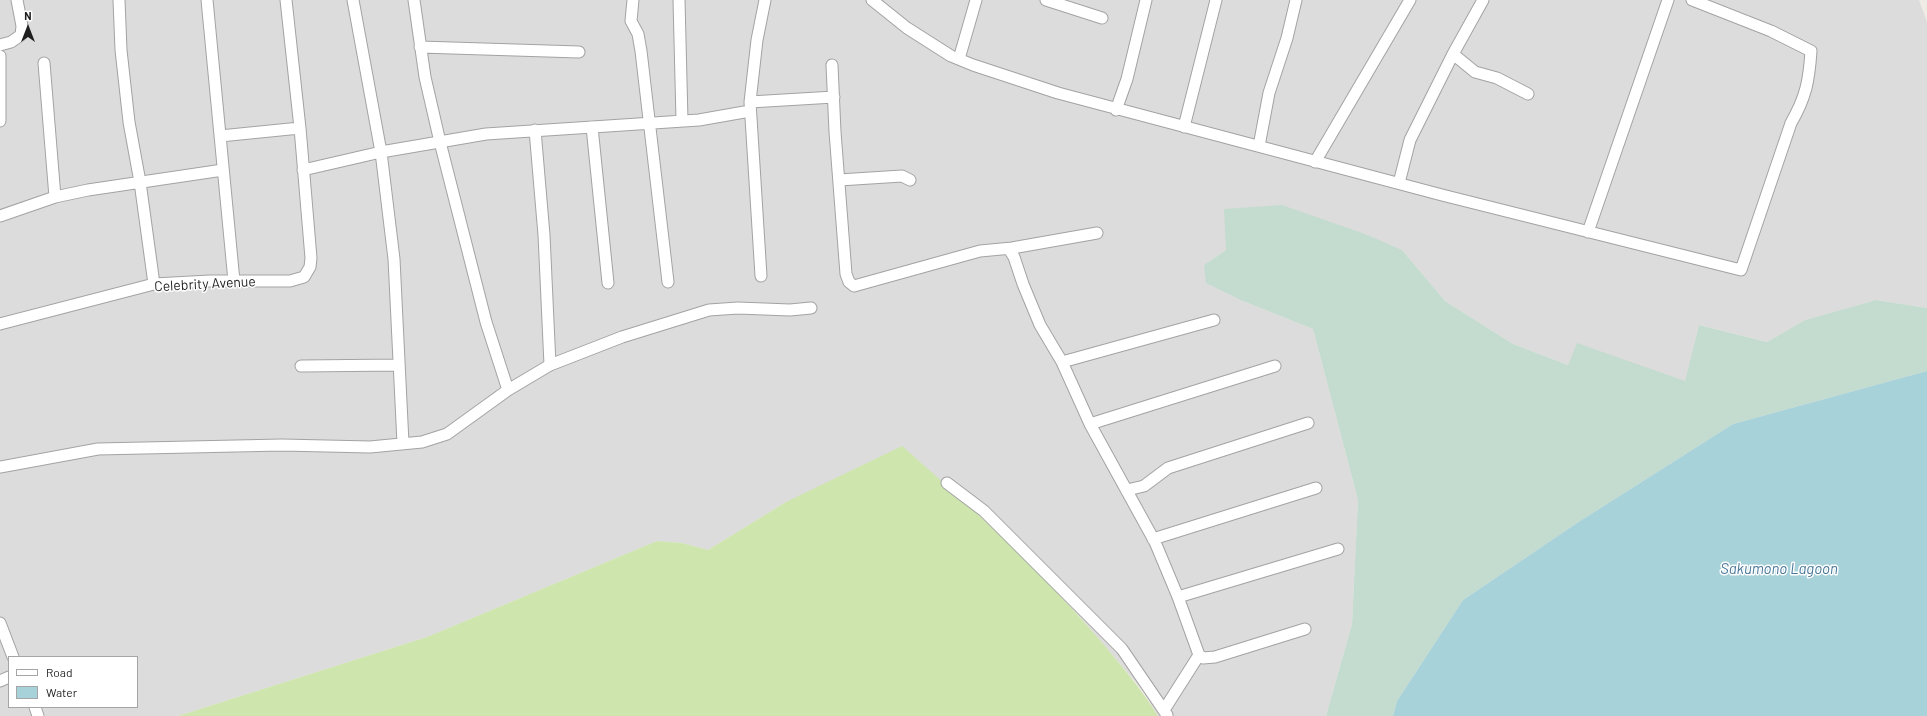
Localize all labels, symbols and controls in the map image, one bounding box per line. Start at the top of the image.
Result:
north arrow [8,8,48,48]
text: N [24,9,32,22]
street label: Celebrity Avenue [154,273,256,295]
water label: Sakumono Lagoon [1720,560,1838,578]
legend [8,656,138,708]
text: Road [46,665,73,679]
text: Water [46,685,77,699]

